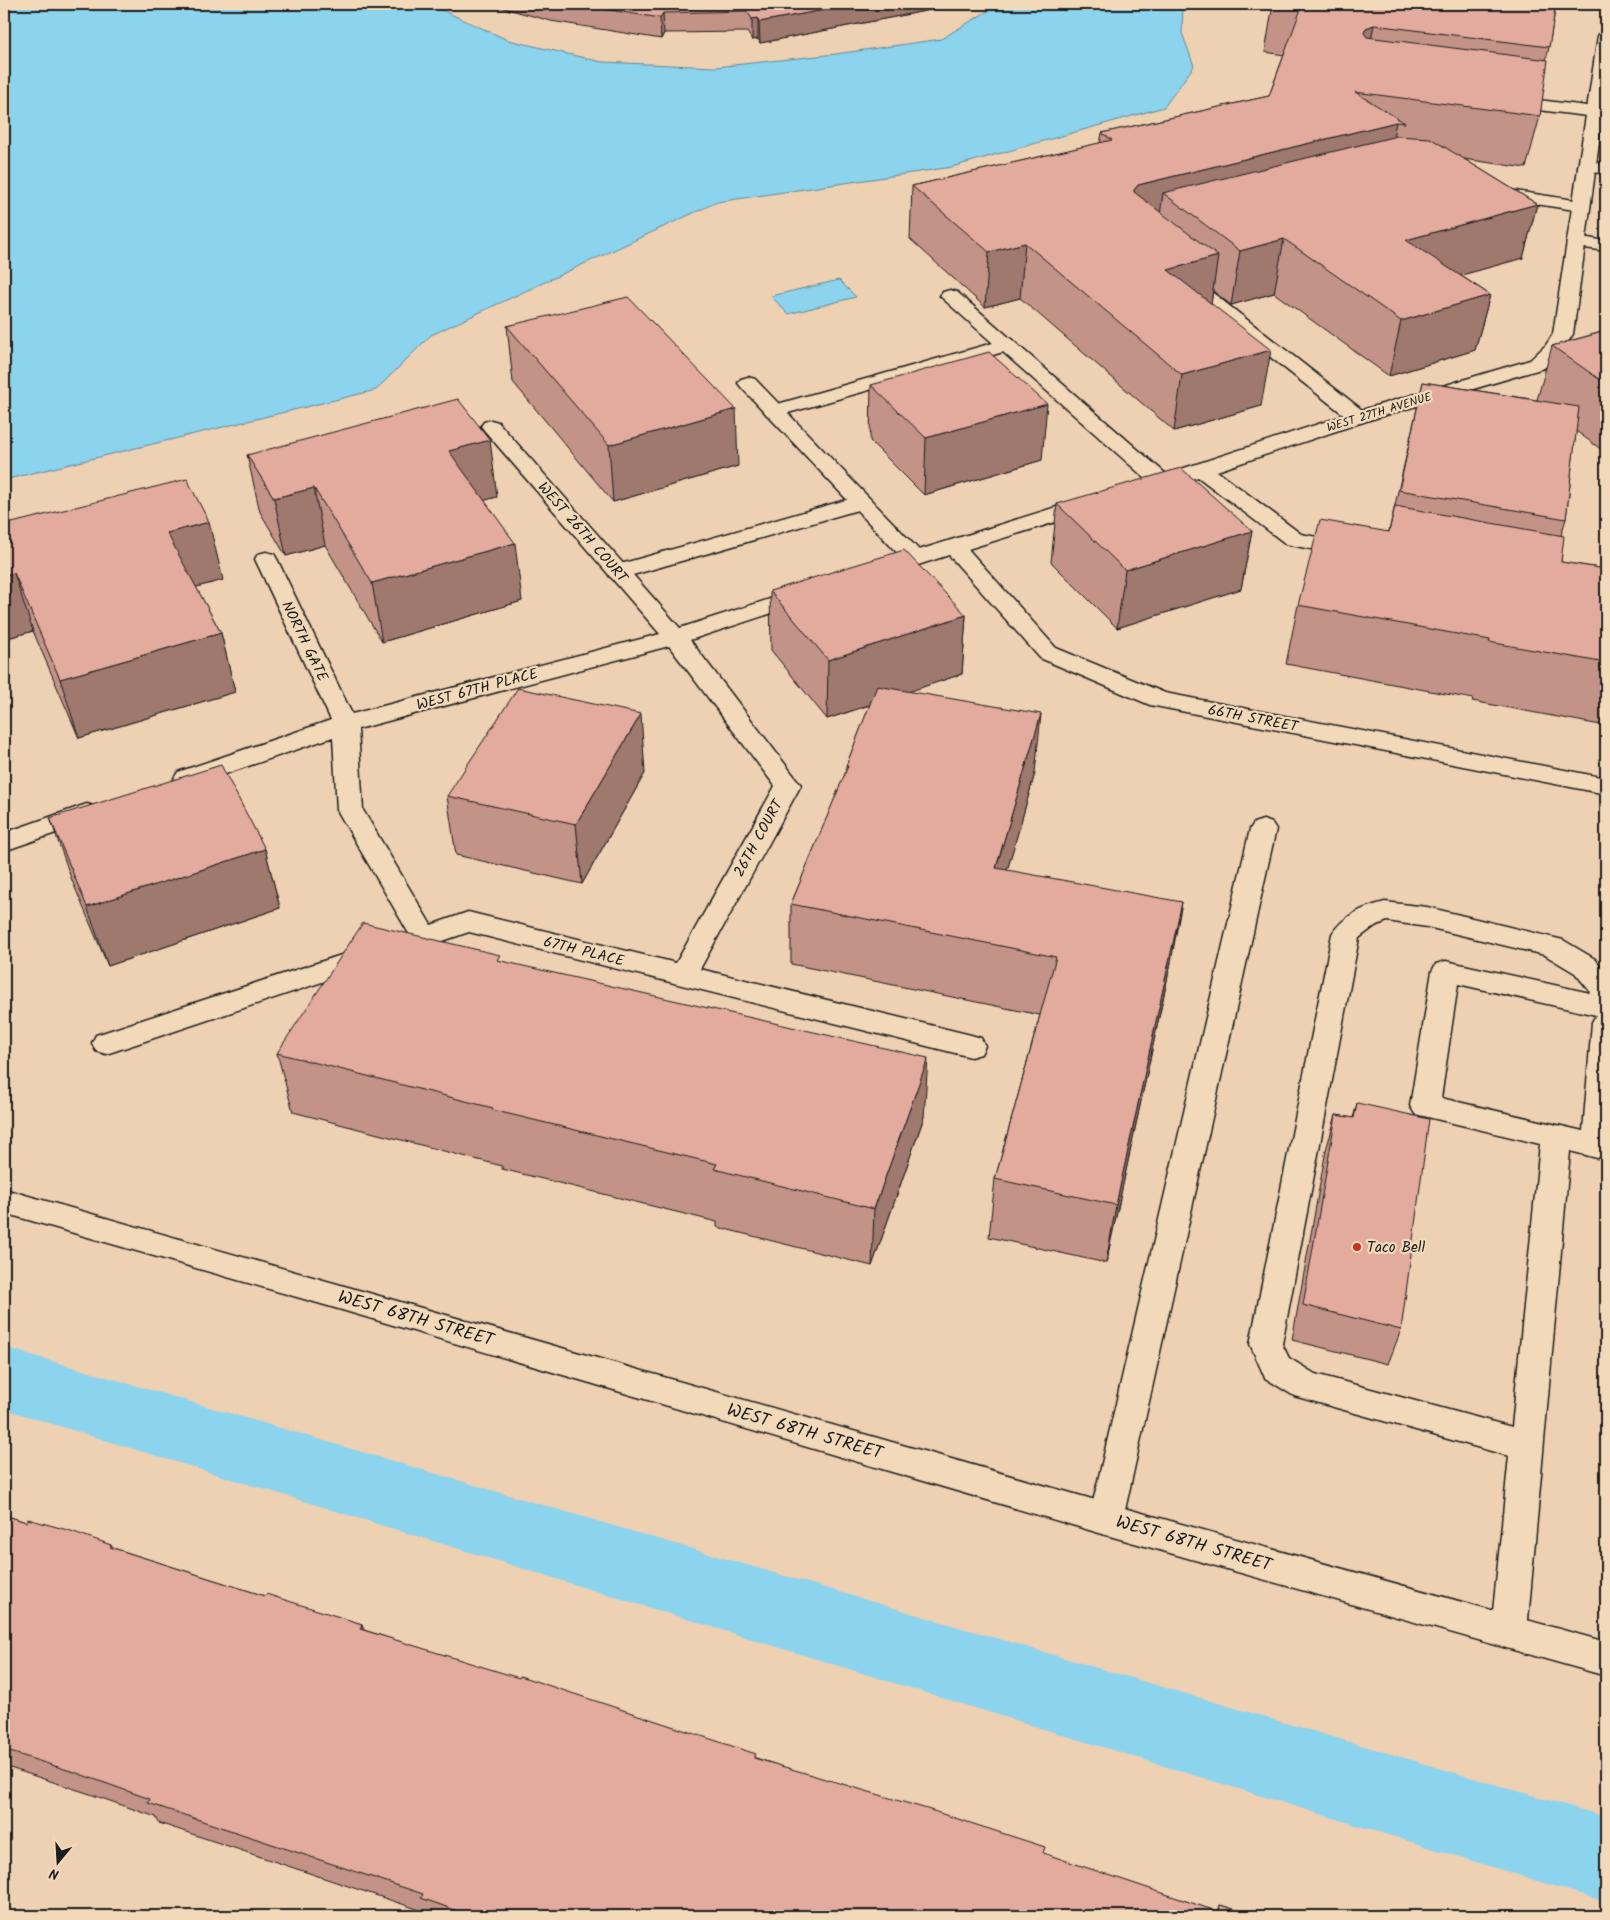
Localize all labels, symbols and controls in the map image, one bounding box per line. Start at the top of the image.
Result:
street label: WEST 27TH AVENUE [1324,387,1435,437]
street label: WEST 26TH COURT [531,477,634,590]
street label: NORTH GATE [274,597,335,687]
street label: WEST 67TH PLACE [414,662,542,718]
street label: 66TH STREET [1206,699,1302,740]
street label: 26TH COURT [728,794,791,882]
street label: 67TH PLACE [541,930,628,974]
place label: Taco Bell [1367,1236,1426,1260]
marker: Taco Bell [1351,1241,1363,1253]
street label: WEST 68TH STREET [334,1283,498,1356]
street label: WEST 68TH STREET [723,1396,887,1469]
street label: WEST 68TH STREET [1112,1508,1276,1581]
north arrow [32,1838,82,1888]
text: N [47,1862,62,1885]

